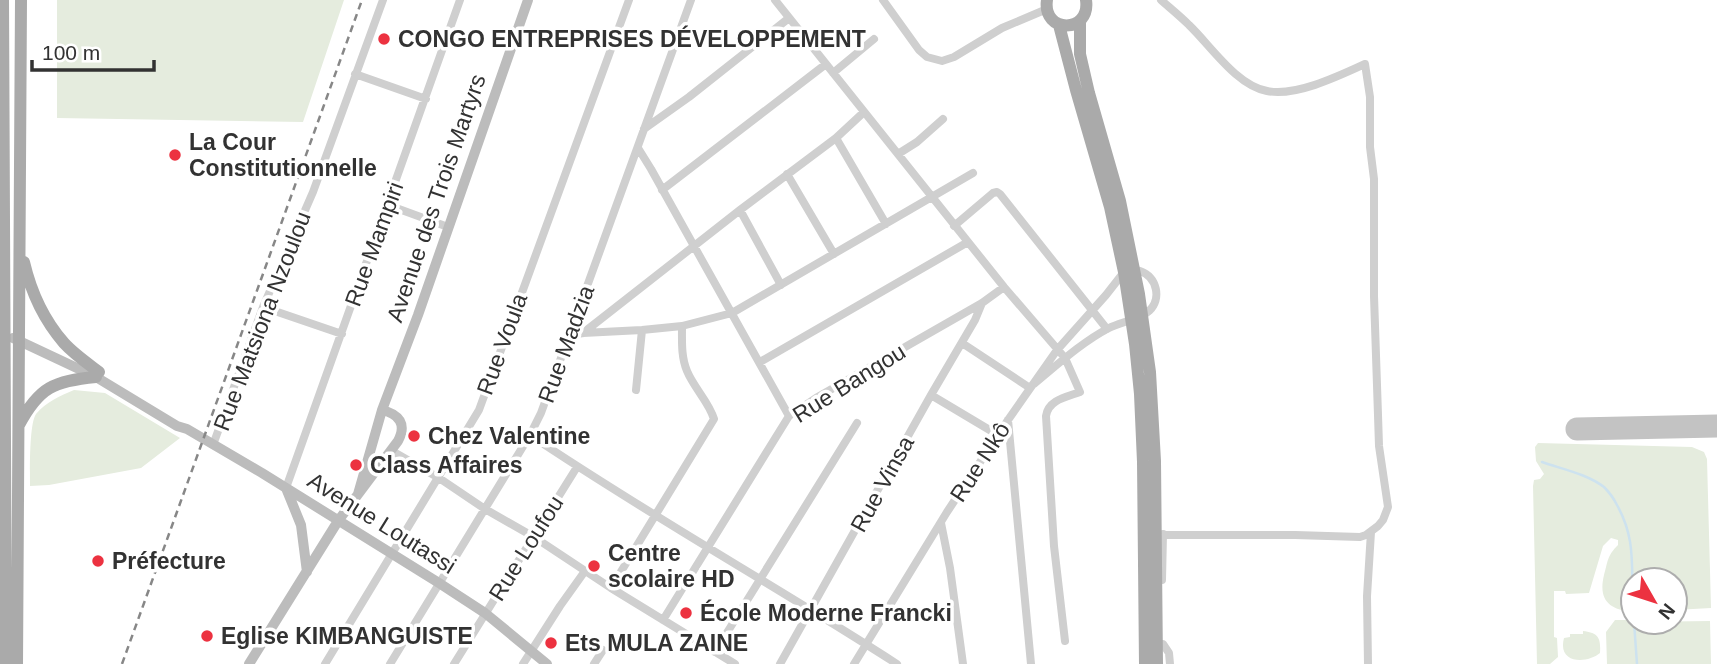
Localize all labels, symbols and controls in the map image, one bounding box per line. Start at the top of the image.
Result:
place label: CONGO ENTREPRISES DÉVELOPPEMENT [398,25,866,52]
scale bar [32,28,154,72]
marker: CONGO ENTREPRISES DÉVELOPPEMENT [376,31,392,47]
text: 100 m [42,41,100,64]
street label: Avenue des Trois Martyrs [381,71,491,325]
place label: La Cour Constitutionnelle [189,129,377,181]
marker: La Cour Constitutionnelle [167,147,183,163]
street label: Rue Mampiri [339,178,409,310]
street label: Rue Matsiona Nzoulou [208,208,316,434]
street label: Rue Madzia [533,282,599,406]
street label: Rue Voula [472,289,532,398]
street label: Rue Bangou [788,338,910,428]
street label: Rue Nkô [945,417,1015,507]
place label: Chez Valentine [428,423,590,449]
marker: Chez Valentine [406,428,422,444]
street label: Rue Vinsa [845,431,919,537]
place label: Class Affaires [370,452,523,478]
marker: Class Affaires [348,457,364,473]
street label: Avenue Loutassi [303,467,461,579]
street label: Rue Loufou [483,491,569,605]
place label: Centre scolaire HD [608,540,735,592]
place label: Préfecture [112,548,226,574]
marker: Préfecture [90,553,106,569]
marker: Centre scolaire HD [586,558,602,574]
north arrow [1619,566,1689,636]
place label: École Moderne Francki [700,599,952,626]
text: N [1654,599,1679,623]
marker: École Moderne Francki [678,605,694,621]
place label: Eglise KIMBANGUISTE [221,623,473,649]
marker: Eglise KIMBANGUISTE [199,628,215,644]
place label: Ets MULA ZAINE [565,630,748,656]
marker: Ets MULA ZAINE [543,635,559,651]

